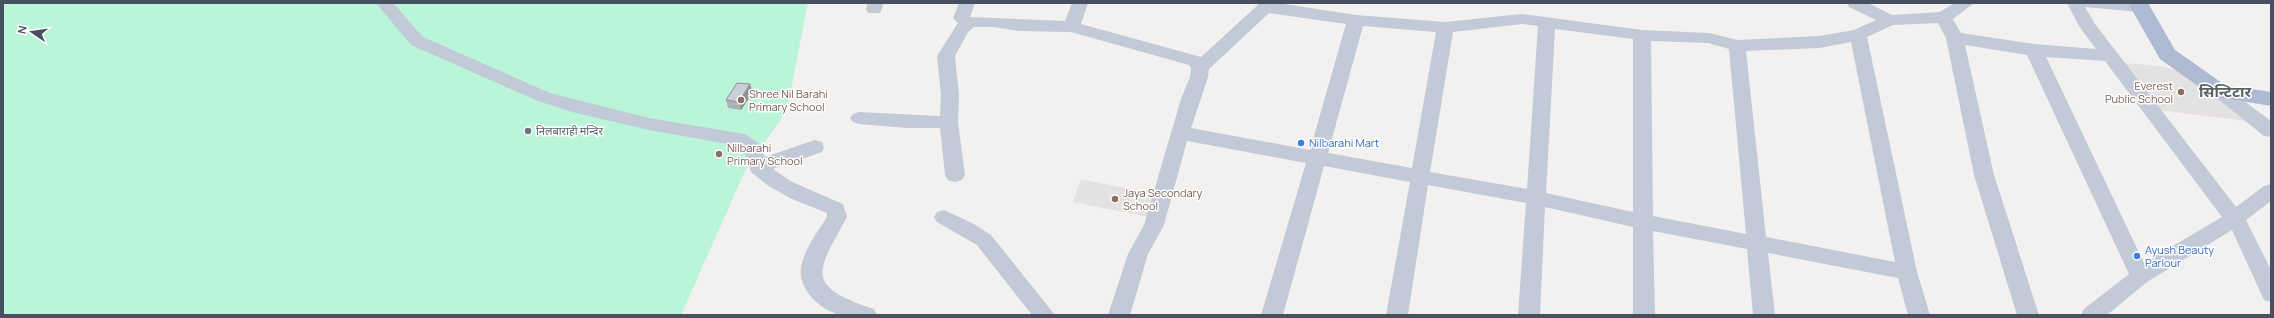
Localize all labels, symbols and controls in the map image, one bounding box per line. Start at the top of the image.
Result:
north arrow [12,12,52,52]
text: N [14,24,30,35]
place label: Everest Public School [2105,78,2173,106]
district label: सिन्टिटार [2199,81,2251,102]
place label: Shree Nil Barahi Primary School [749,86,828,114]
marker: Everest Public School [2176,87,2186,97]
marker: Shree Nil Barahi Primary School [736,95,746,105]
place label: निलबाराही मन्दिर [536,123,603,138]
marker: निलबाराही मन्दिर [523,126,533,136]
place label: Nilbarahi Mart [1309,135,1379,150]
marker: Nilbarahi Mart [1296,138,1306,148]
place label: Nilbarahi Primary School [727,140,803,168]
marker: Nilbarahi Primary School [714,149,724,159]
place label: Jaya Secondary School [1123,185,1202,213]
marker: Jaya Secondary School [1110,194,1120,204]
place label: Ayush Beauty Parlour [2145,242,2214,270]
marker: Ayush Beauty Parlour [2132,251,2142,261]

